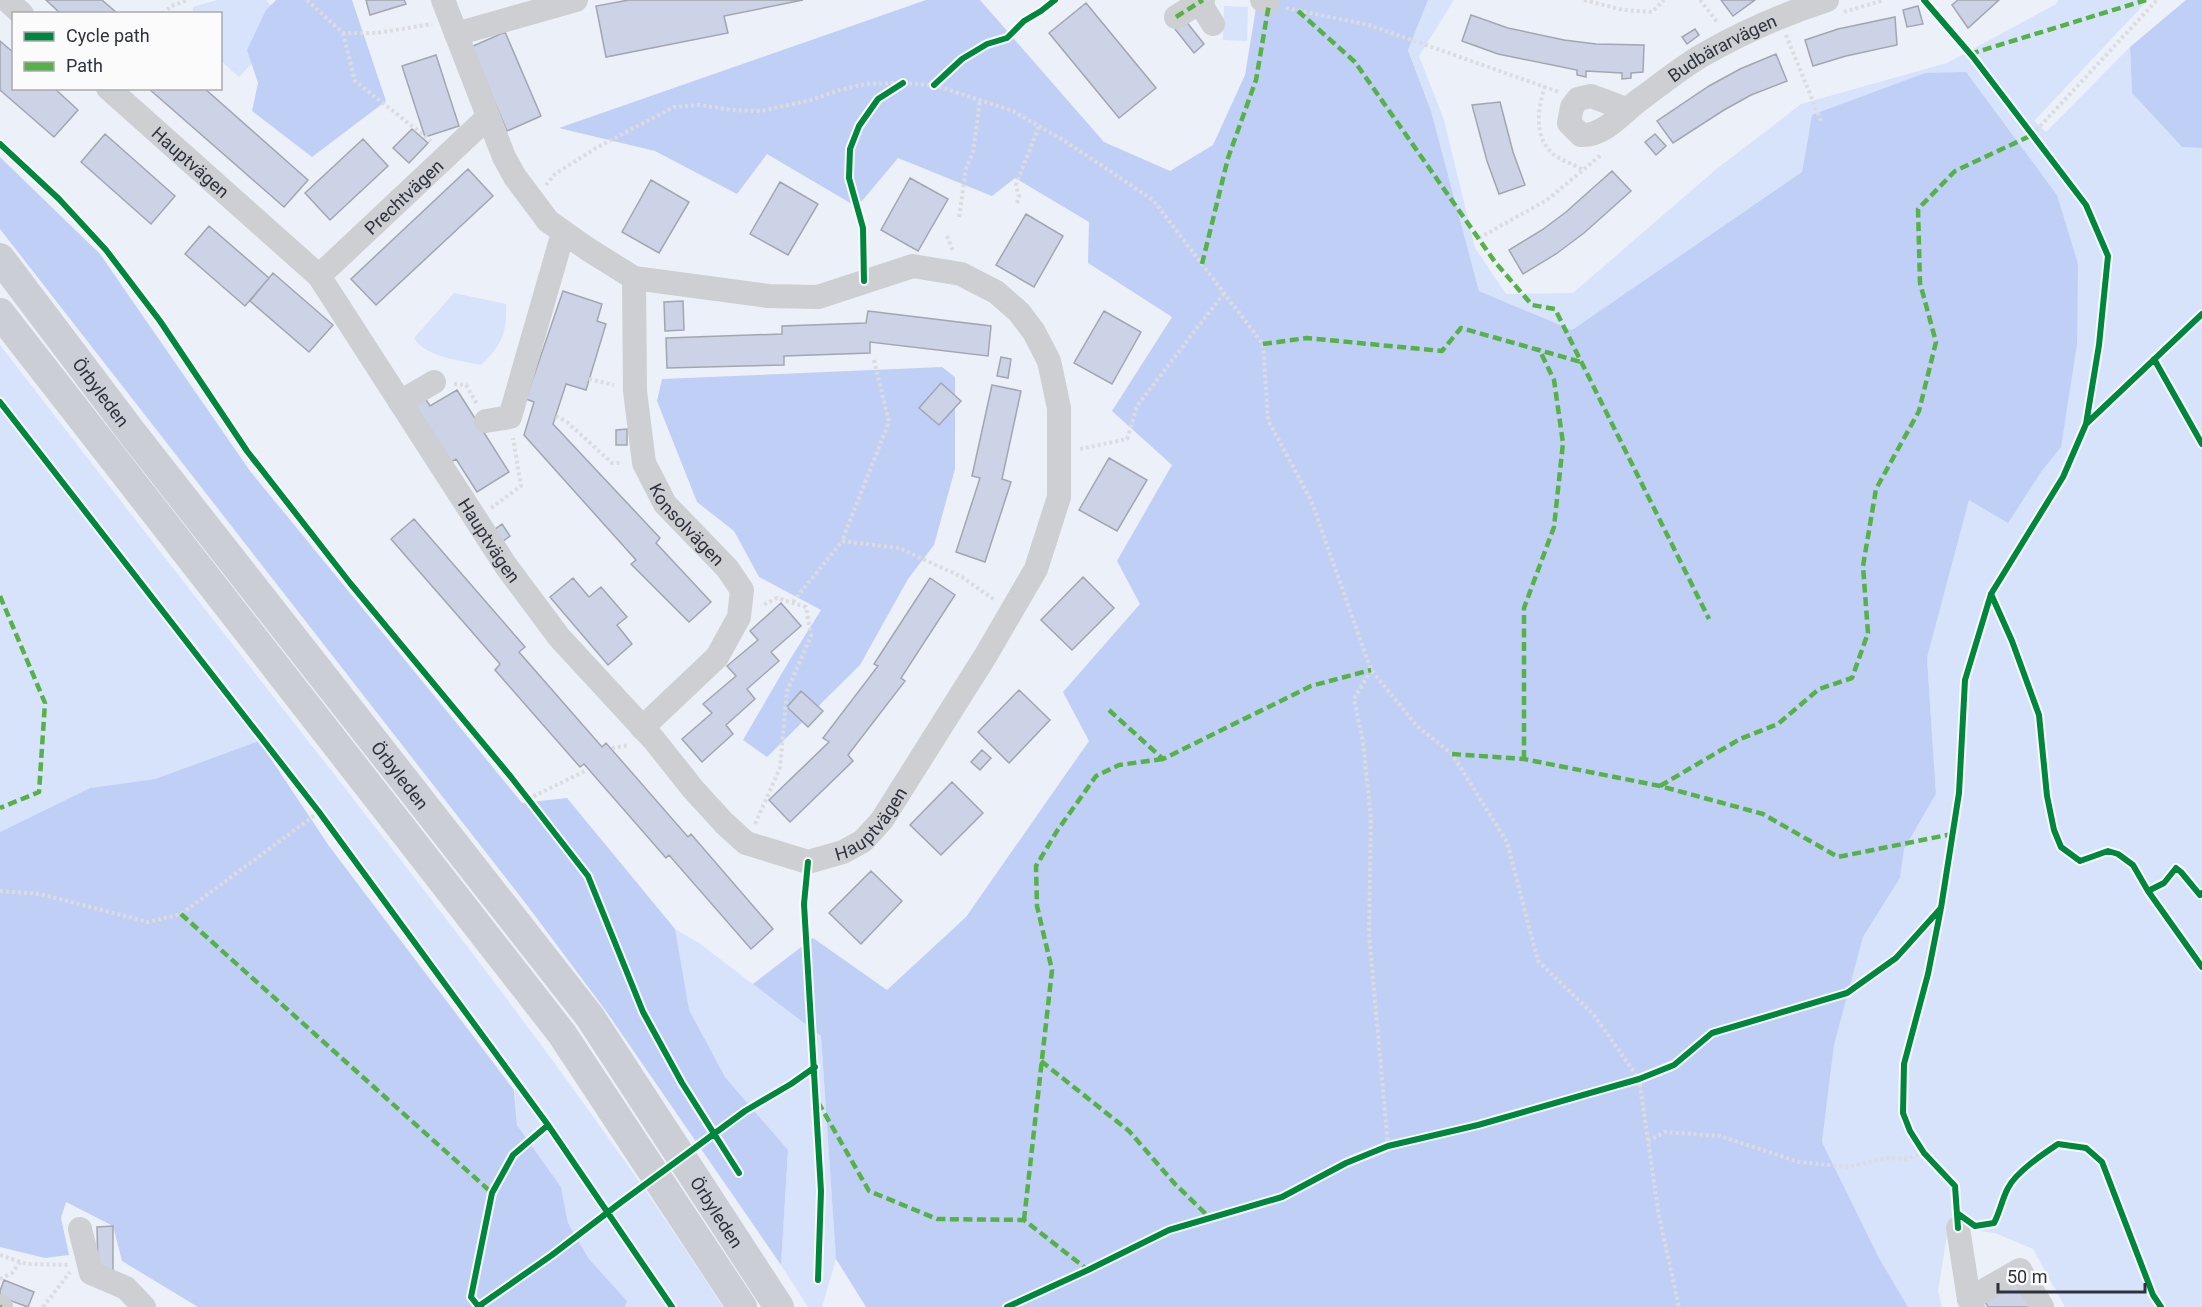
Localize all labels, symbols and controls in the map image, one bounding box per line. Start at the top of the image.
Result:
street label: Budbärarvägen [1664,10,1780,86]
legend [12,12,222,90]
text: Cycle path [66,25,150,46]
text: Path [66,55,103,76]
street label: Hauptvägen [148,122,234,202]
street label: Prechtvägen [360,155,447,238]
street label: Örbyleden [69,354,134,431]
street label: Konsolvägen [646,479,729,569]
street label: Hauptvägen [454,494,525,586]
street label: Örbyleden [367,737,434,813]
street label: Hauptvägen [832,783,911,864]
street label: Örbyleden [686,1172,748,1251]
scale bar [1998,1256,2145,1294]
text: 50 m [2007,1266,2047,1287]

